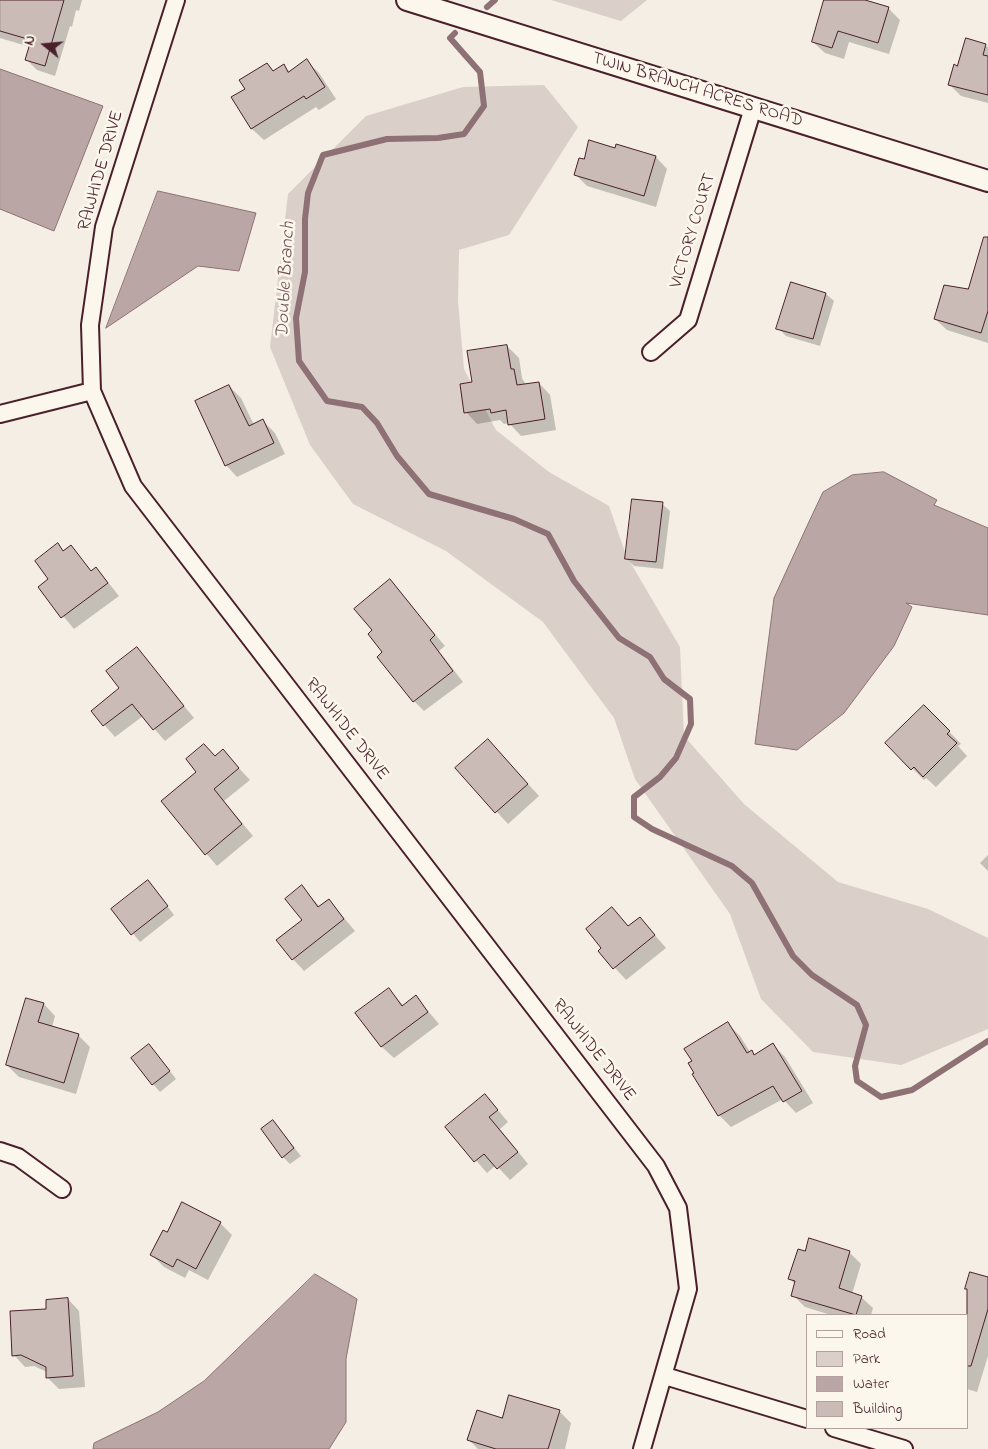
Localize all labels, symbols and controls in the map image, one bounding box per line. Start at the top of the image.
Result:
north arrow [20,20,70,70]
text: N [19,33,42,48]
street label: TWIN BRANCH ACRES ROAD [589,49,805,133]
street label: RAWHIDE DRIVE [75,108,129,234]
street label: VICTORY COURT [666,171,722,291]
water label: Double Branch [273,221,301,339]
street label: RAWHIDE DRIVE [299,675,393,785]
street label: RAWHIDE DRIVE [546,996,640,1106]
legend [806,1314,968,1429]
text: Road [853,1323,886,1345]
text: Park [853,1348,880,1370]
text: Water [853,1373,889,1395]
text: Building [853,1398,902,1420]

